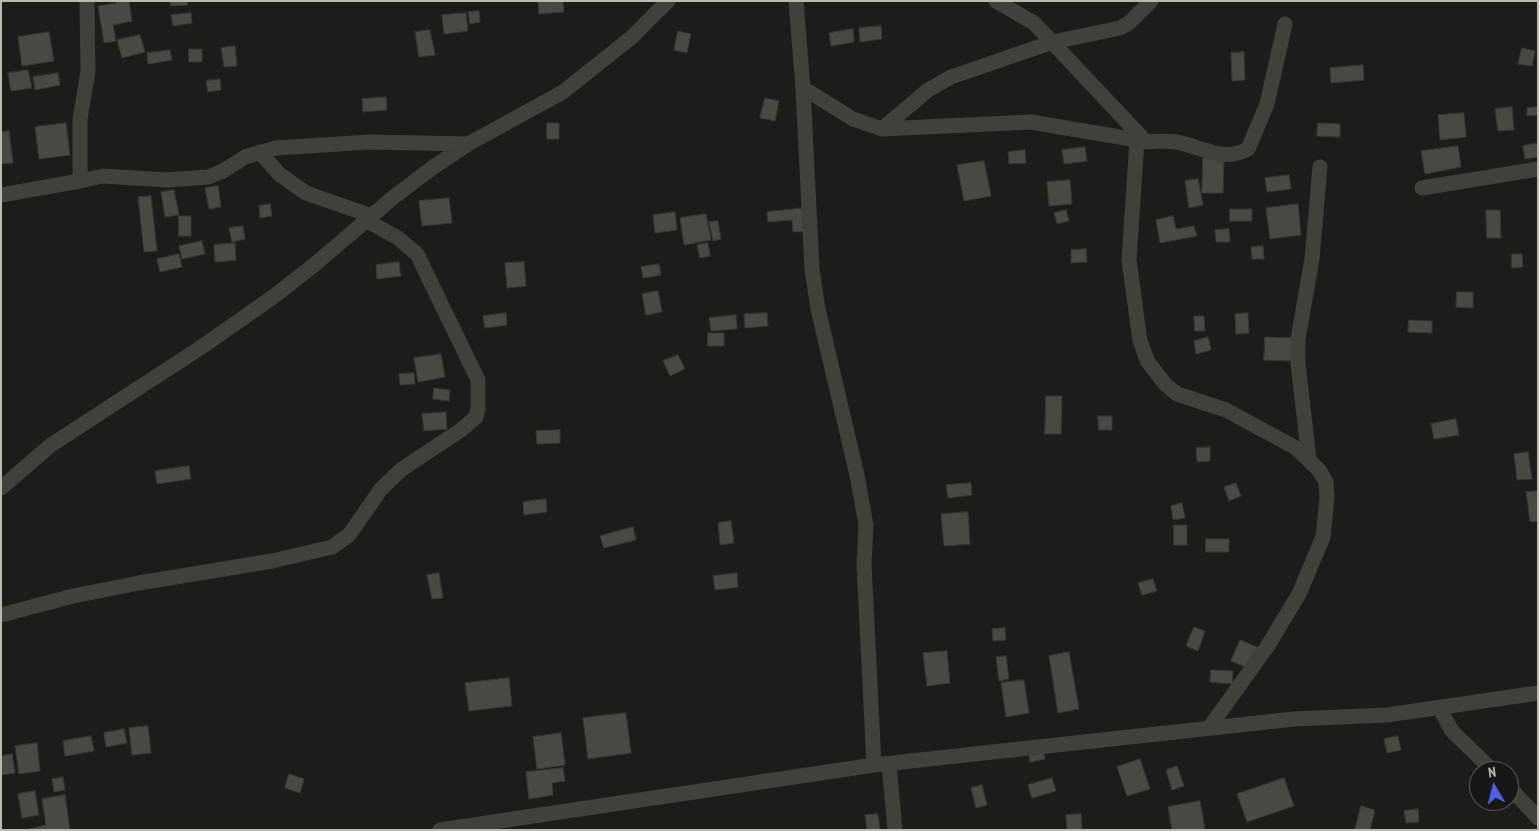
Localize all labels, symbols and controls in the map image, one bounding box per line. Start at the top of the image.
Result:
north arrow [1469,761,1519,811]
text: N [1487,763,1497,782]

